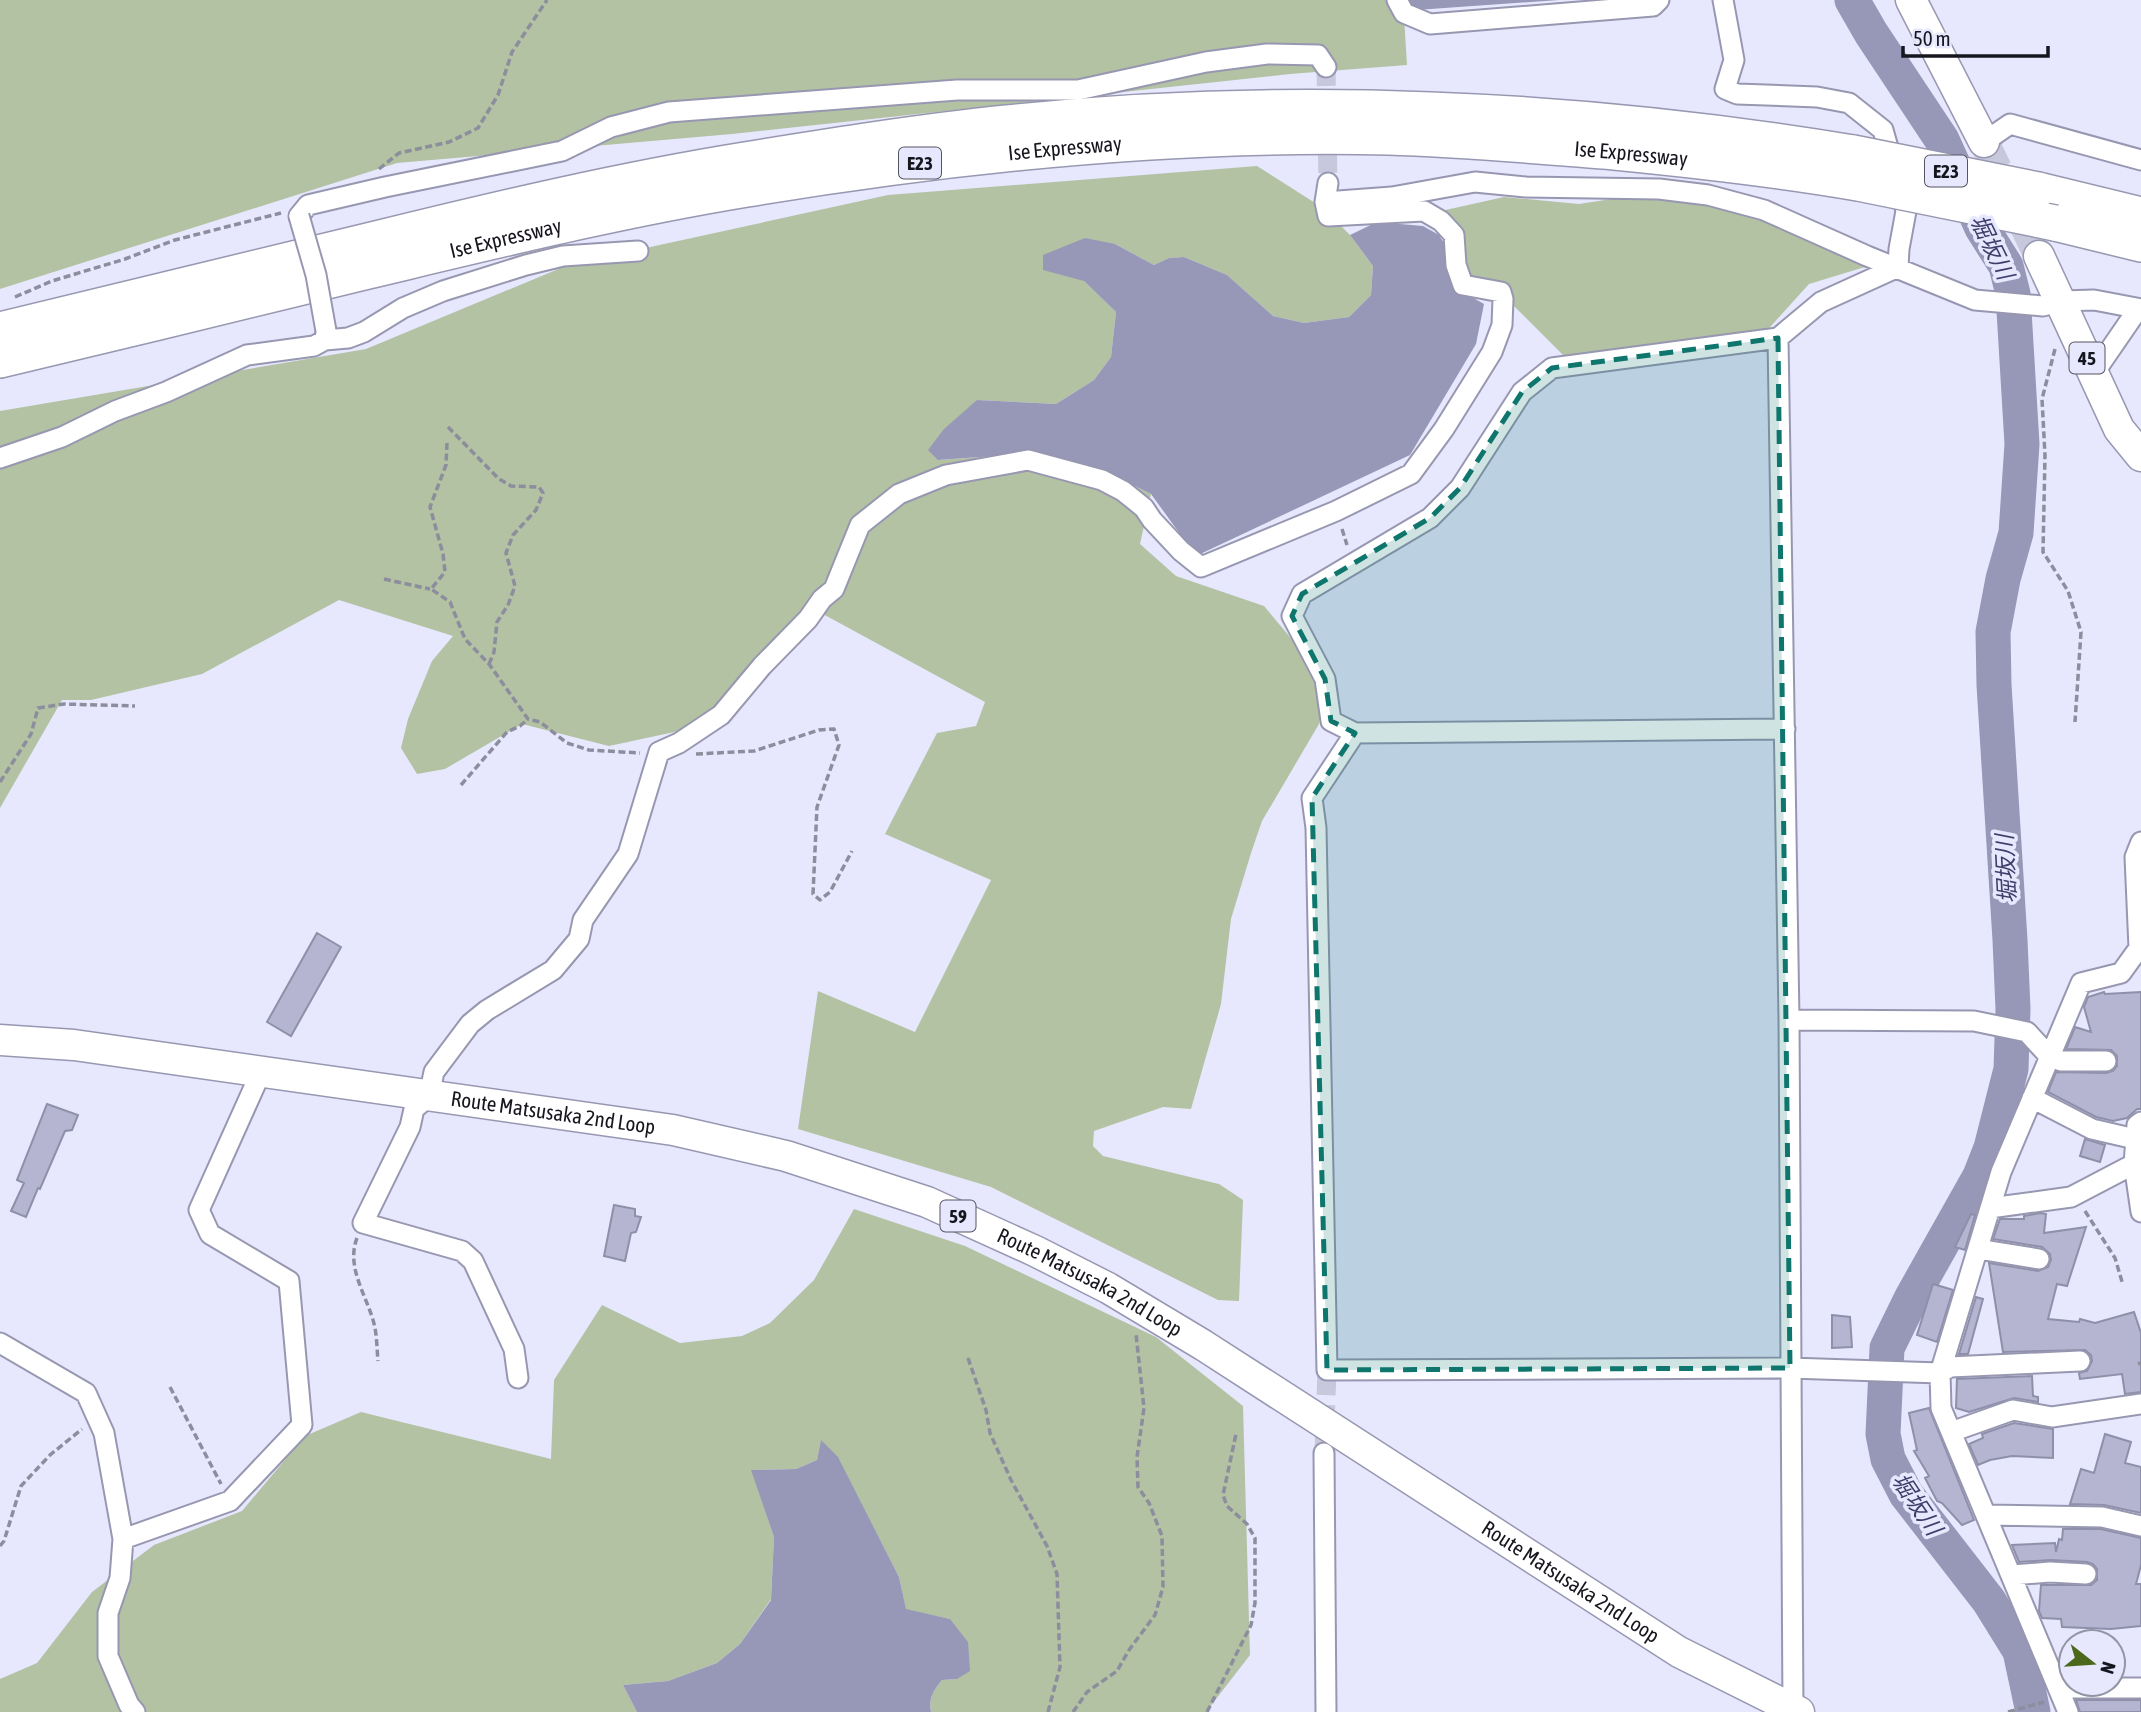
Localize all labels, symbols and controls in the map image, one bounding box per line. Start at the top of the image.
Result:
scale bar [1903,14,2048,58]
text: 50 m [1913,26,1951,50]
street label: Ise Expressway [1007,131,1123,164]
street label: Ise Expressway [1573,136,1689,171]
road number: E23 [899,148,941,178]
road number: E23 [1925,155,1967,186]
water label: 堀坂川 [1965,210,2020,286]
street label: Ise Expressway [447,213,564,262]
road number: 45 [2070,342,2104,374]
water label: 堀坂川 [1991,831,2021,904]
street label: Route Matsusaka 2nd Loop [449,1086,657,1138]
road number: 59 [940,1200,976,1232]
street label: Route Matsusaka 2nd Loop [994,1223,1187,1341]
water label: 堀坂川 [1887,1468,1949,1542]
street label: Route Matsusaka 2nd Loop [1478,1515,1664,1647]
north arrow [2057,1628,2127,1698]
text: N [2096,1659,2120,1677]

